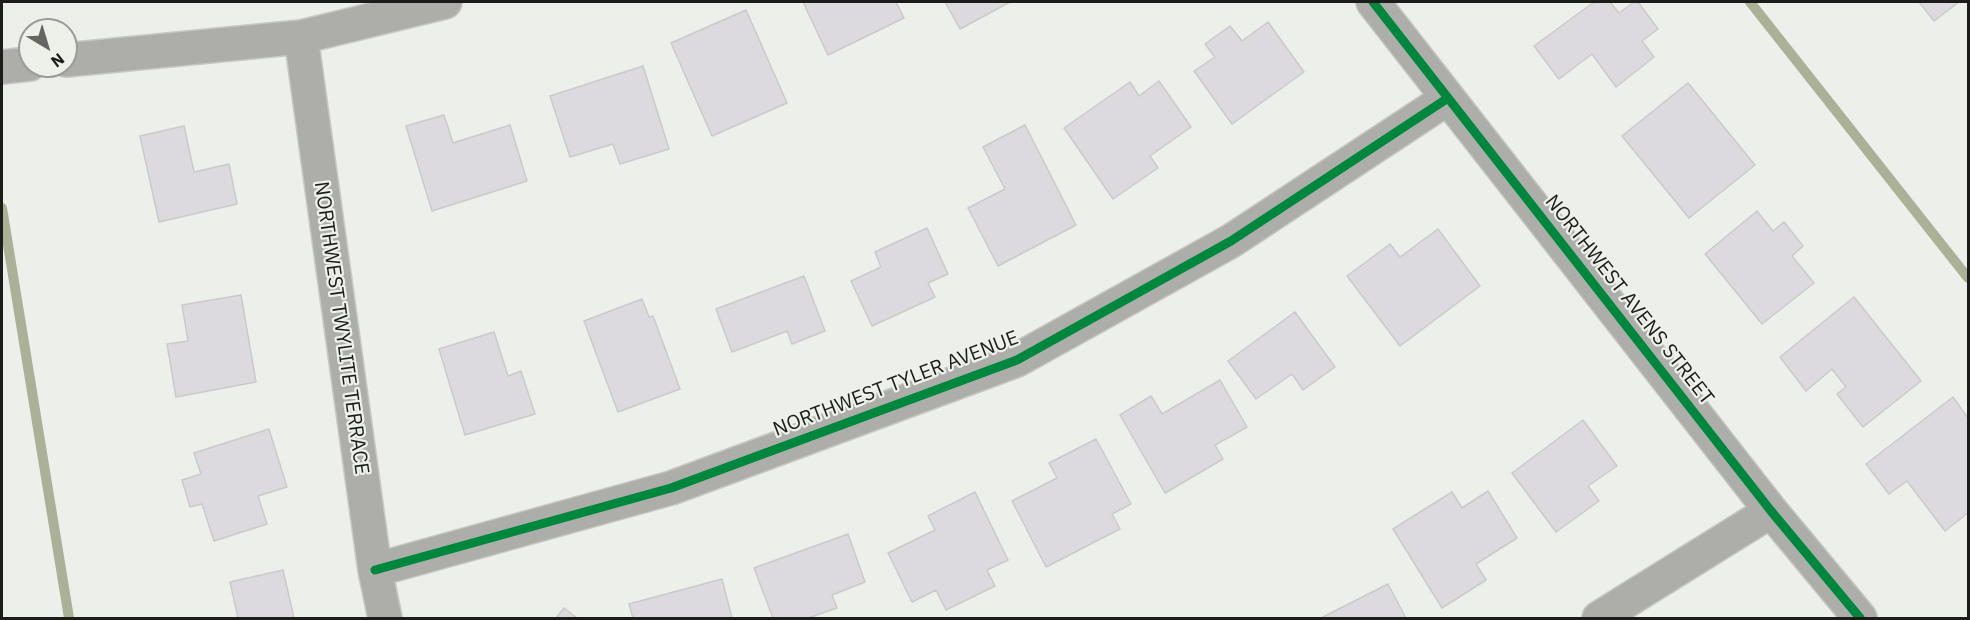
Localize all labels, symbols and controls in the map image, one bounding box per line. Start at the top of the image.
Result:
north arrow [18,18,78,78]
text: N [47,49,69,72]
street label: NORTHWEST TWYLITE TERRACE [309,180,373,476]
street label: NORTHWEST AVENS STREET [1540,190,1718,410]
street label: NORTHWEST TYLER AVENUE [770,326,1022,442]

